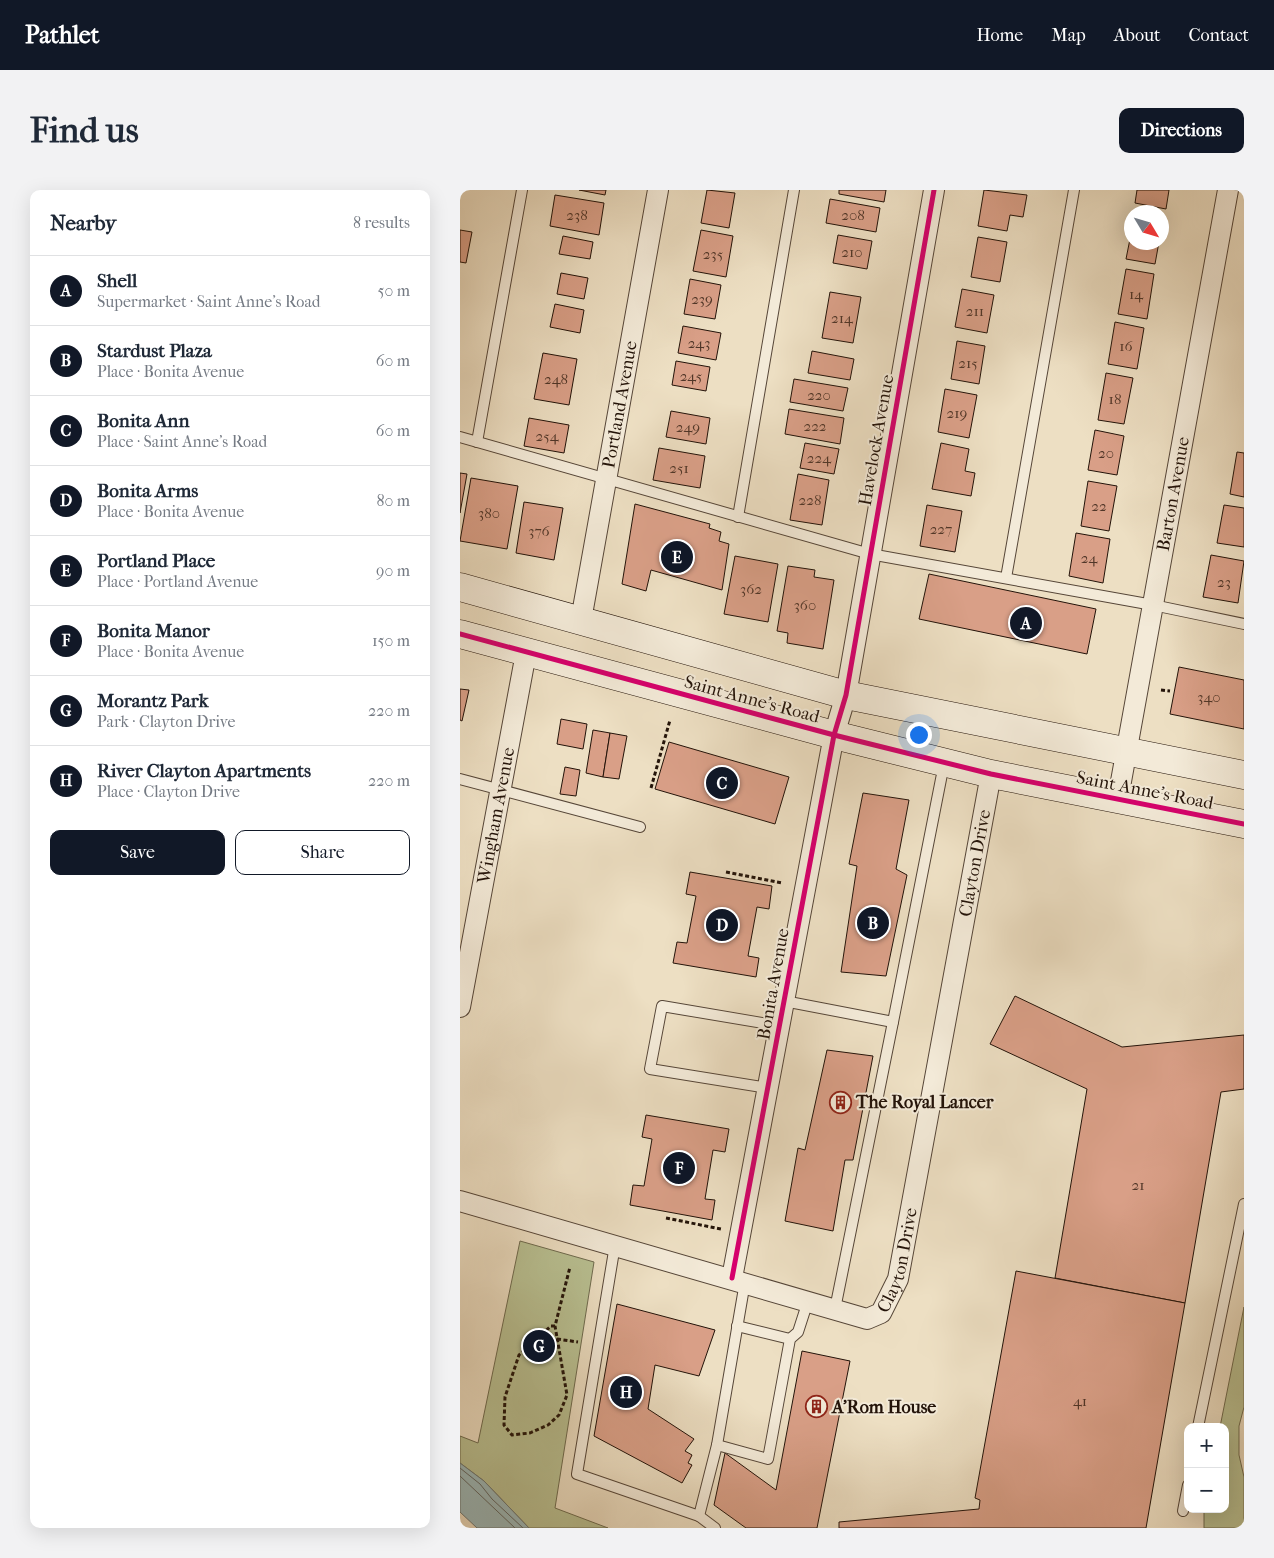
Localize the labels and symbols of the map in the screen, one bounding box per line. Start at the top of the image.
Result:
north arrow [1124,205,1169,250]
house number: 238 [566,206,588,224]
house number: 208 [841,206,865,224]
house number: 210 [841,243,863,261]
house number: 235 [703,245,723,263]
house number: 14 [1129,285,1144,303]
house number: 239 [691,290,713,308]
house number: 211 [966,302,984,320]
house number: 214 [831,309,854,327]
house number: 243 [688,334,710,352]
house number: 16 [1119,337,1134,355]
street label: Portland Avenue [598,339,642,470]
house number: 215 [958,354,978,372]
house number: 245 [680,367,702,385]
house number: 248 [544,370,568,388]
street label: Havelock Avenue [855,373,898,507]
house number: 220 [807,386,831,404]
house number: 18 [1109,390,1121,408]
house number: 219 [947,404,968,422]
house number: 222 [803,417,827,435]
house number: 249 [676,418,700,436]
house number: 254 [535,427,560,445]
street label: Barton Avenue [1153,435,1194,553]
house number: 20 [1098,444,1114,462]
house number: 224 [807,449,832,467]
house number: 251 [669,459,689,477]
house number: 228 [799,491,821,509]
house number: 22 [1091,497,1107,515]
house number: 380 [478,504,500,522]
house number: 227 [930,520,952,538]
house number: 376 [528,522,551,540]
pin: E [661,538,693,576]
house number: 24 [1081,549,1098,567]
house number: 23 [1217,573,1231,591]
house number: 362 [740,580,762,598]
house number: 360 [794,596,816,614]
pin: A [1010,604,1042,642]
street label: Saint Anne's Road [682,671,822,728]
house number: 340 [1197,688,1221,706]
your location [906,722,932,748]
street label: Wingham Avenue [473,745,519,886]
pin: C [706,764,738,802]
street label: Saint Anne's Road [1075,767,1215,814]
street label: Clayton Drive [955,808,995,918]
pin: B [857,904,889,942]
pin: D [706,906,738,944]
street label: Bonita Avenue [753,926,794,1042]
building icon: The Royal Lancer [828,1090,852,1114]
place label: The Royal Lancer [855,1092,994,1113]
pin: F [663,1149,695,1187]
house number: 21 [1131,1176,1145,1194]
street label: Clayton Drive [873,1206,922,1316]
pin: G [523,1327,555,1365]
pin: H [610,1373,642,1411]
house number: 41 [1073,1392,1087,1410]
building icon: A'Rom House [804,1395,828,1419]
place label: A'Rom House [831,1397,936,1418]

